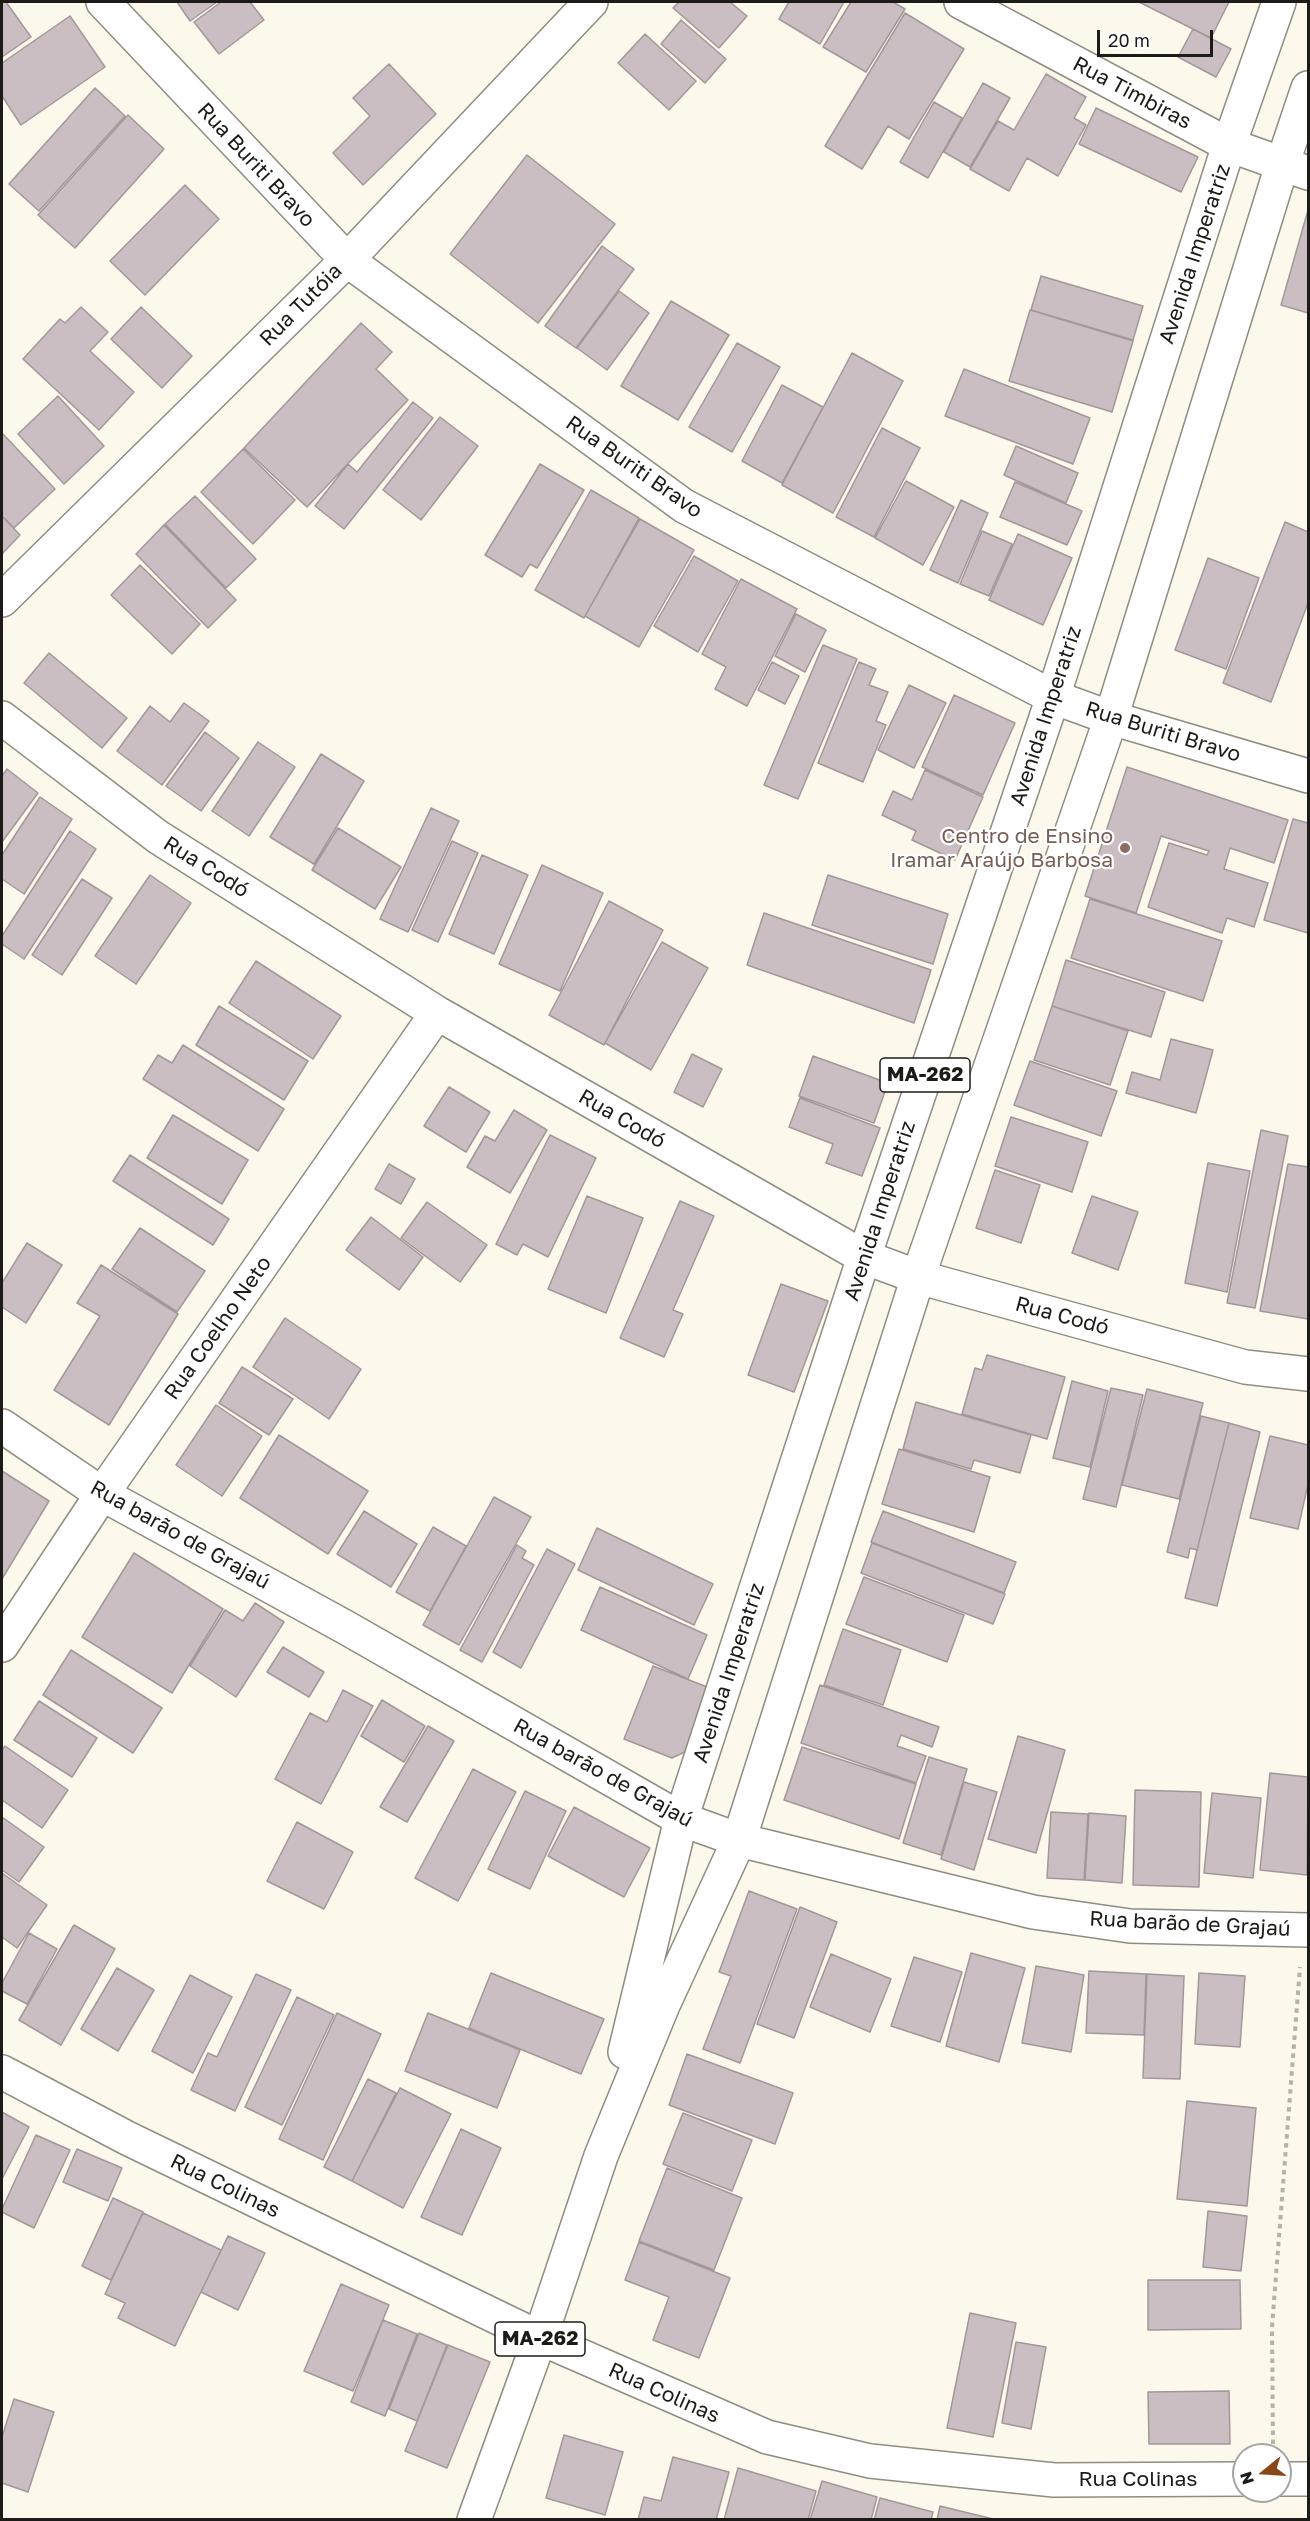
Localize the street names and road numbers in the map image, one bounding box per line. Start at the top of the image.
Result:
street label: Rua Timbiras [1069,51,1195,135]
street label: Rua Buriti Bravo [192,98,320,232]
street label: Avenida Imperatriz [1154,161,1236,347]
street label: Rua Tutóia [255,259,347,351]
street label: Rua Buriti Bravo [561,411,707,523]
street label: Avenida Imperatriz [1005,623,1087,809]
street label: Rua Buriti Bravo [1082,696,1244,768]
street label: Rua Codó [159,831,253,903]
road number: MA-262 [880,1058,970,1092]
street label: Rua Codó [574,1084,670,1154]
street label: Avenida Imperatriz [839,1118,921,1304]
street label: Rua Coelho Neto [159,1251,277,1405]
street label: Rua Codó [1012,1291,1112,1341]
street label: Rua barão de Grajaú [86,1475,274,1595]
street label: Avenida Imperatriz [688,1580,770,1766]
street label: Rua barão de Grajaú [509,1713,697,1833]
street label: Rua barão de Grajaú [1089,1906,1291,1942]
street label: Rua Colinas [166,2149,284,2223]
road number: MA-262 [495,2322,585,2356]
street label: Rua Colinas [605,2357,723,2429]
street label: Rua Colinas [1079,2466,1197,2492]

